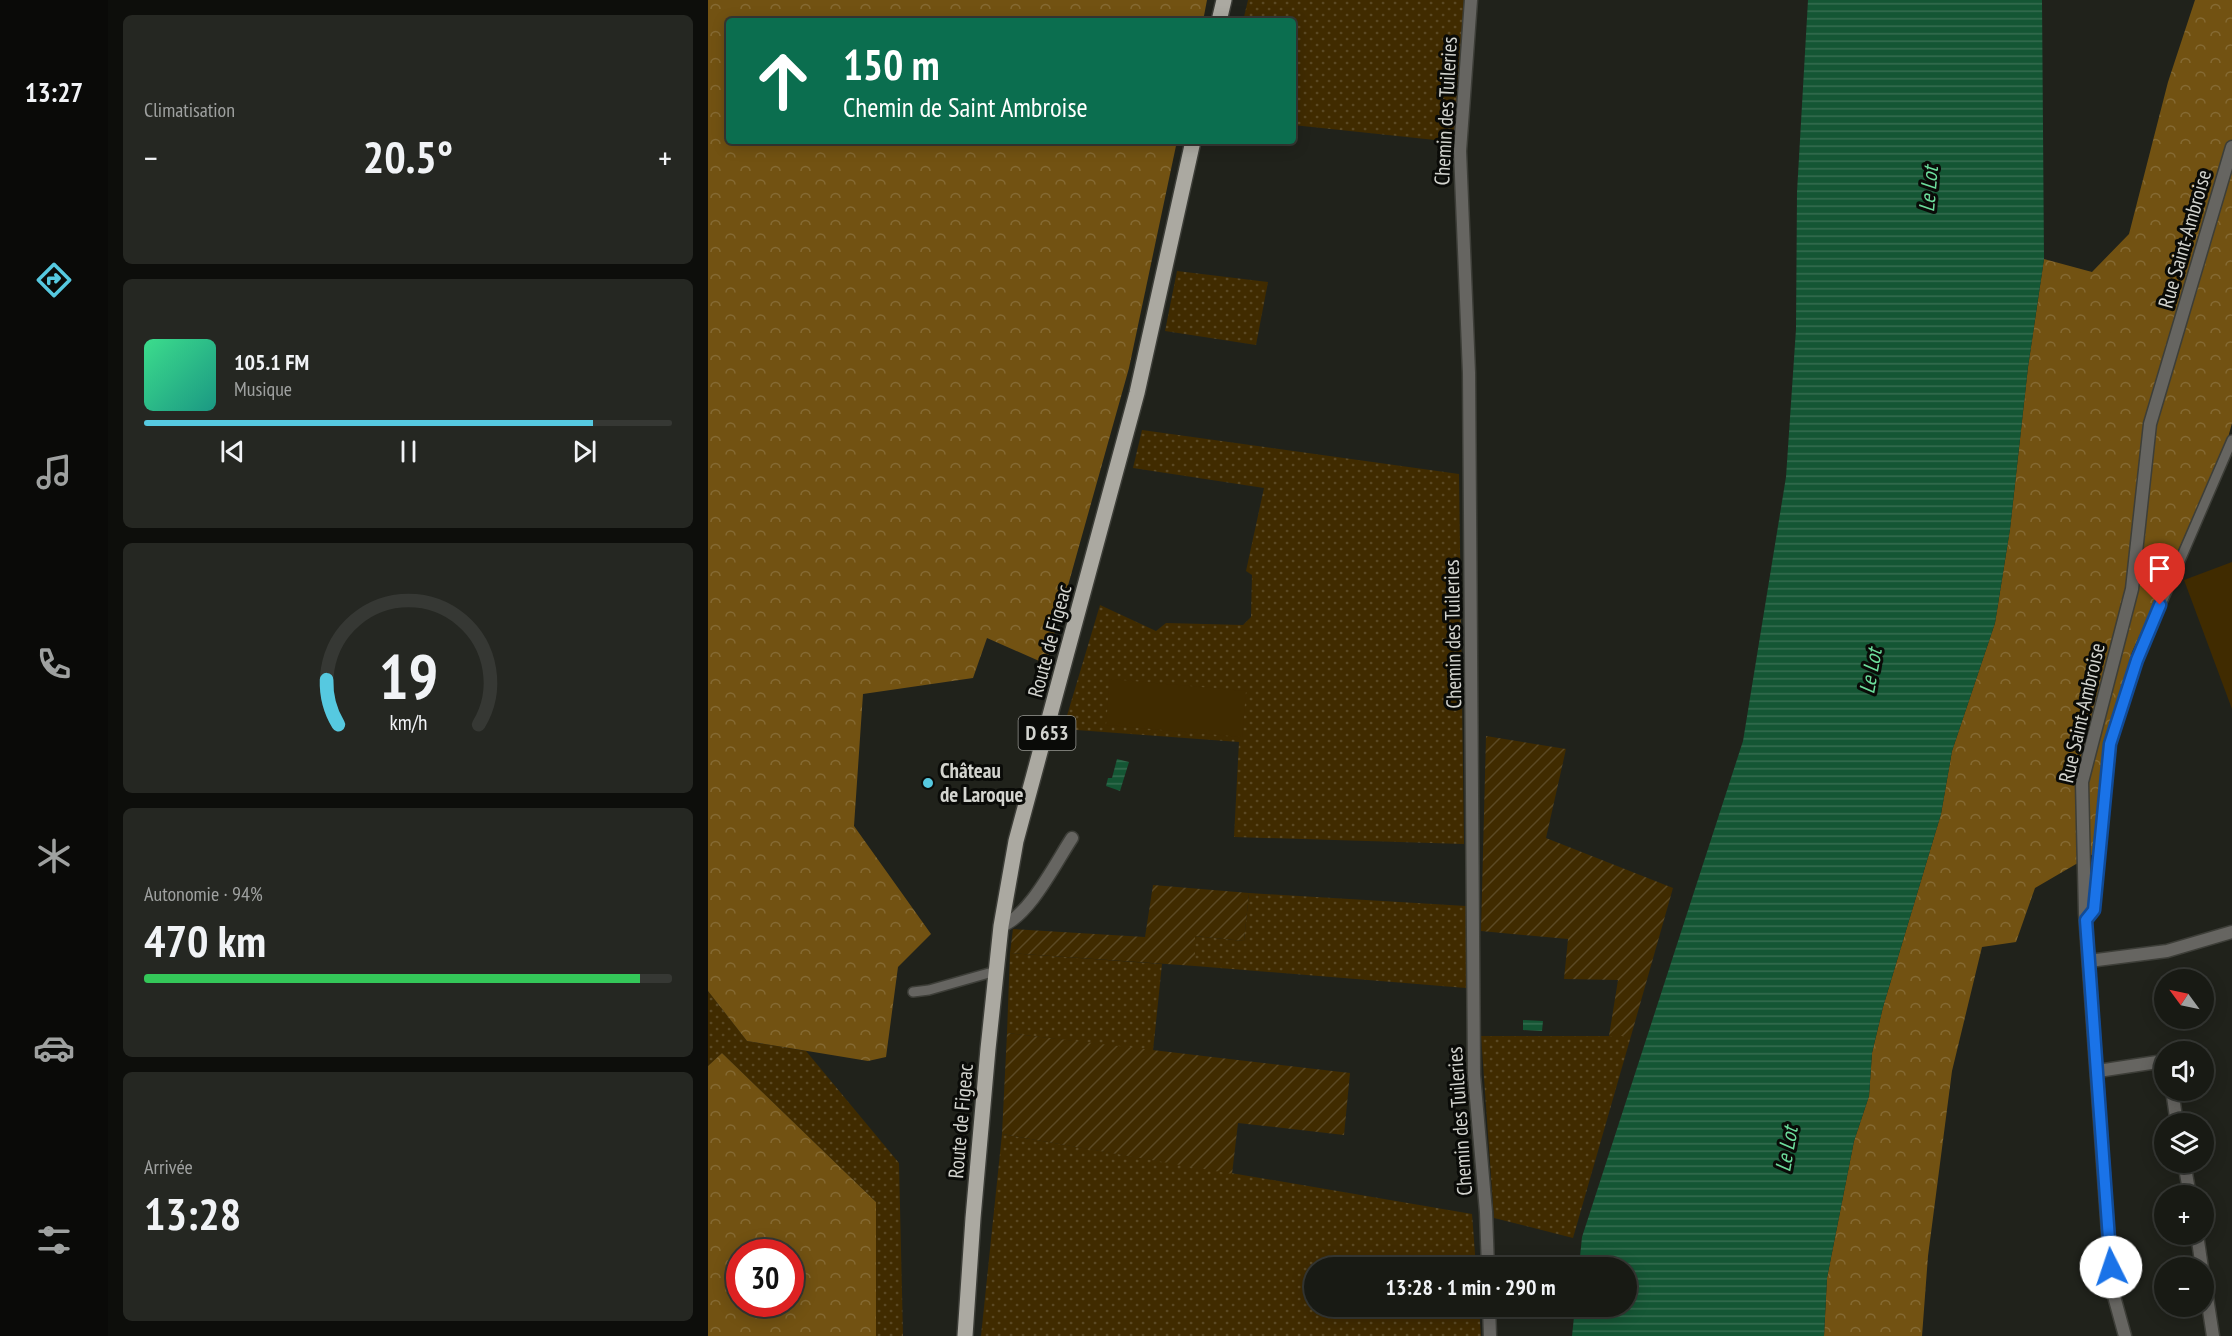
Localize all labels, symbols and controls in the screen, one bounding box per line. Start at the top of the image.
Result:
street label: Chemin des Tuileries [1428,36,1463,186]
text: 150 m [843,37,940,92]
icon: ahead [744,42,822,120]
text: 13:27 [25,75,83,109]
text: Chemin de Saint Ambroise [843,90,1088,124]
text: Climatisation [144,97,235,123]
text: 20.5° [363,127,453,185]
text: − [144,136,158,179]
text: + [658,136,672,179]
water label: Le Lot [1912,162,1944,213]
street label: Rue Saint-Ambroise [2152,167,2217,311]
icon: directions [33,259,75,301]
text: 105.1 FM [234,348,309,376]
text: Musique [234,376,292,402]
icon: previous [216,435,249,468]
icon: pause [392,435,425,468]
icon: next [568,435,601,468]
icon: music [33,451,75,493]
pin [2134,543,2185,605]
icon: arrive [2143,552,2176,585]
street label: Chemin des Tuileries [1438,559,1467,709]
street label: Route de Figeac [1022,581,1078,700]
text: 19 [378,635,438,716]
street label: Rue Saint-Ambroise [2052,640,2111,785]
icon: phone [33,643,75,685]
water label: Le Lot [1852,643,1888,696]
text: km/h [389,708,427,736]
road number: D 653 [1018,716,1076,750]
place label: Château de Laroque [940,757,1023,808]
marker: Château de Laroque [921,776,935,790]
icon: climate [33,835,75,877]
text: Autonomie · 94% [144,881,263,907]
text: 470 km [144,911,266,969]
north arrow [2154,969,2214,1029]
map controls [2154,969,2214,1317]
icon: car [33,1027,75,1069]
button: sound [2154,1041,2214,1101]
street label: Chemin des Tuileries [1441,1046,1478,1196]
street label: Route de Figeac [942,1062,979,1180]
button: layers [2154,1113,2214,1173]
water label: Le Lot [1768,1121,1804,1174]
text: Arrivée [144,1154,193,1180]
text: 13:28 [144,1184,241,1242]
button: + [2154,1185,2214,1245]
icon: filters [33,1219,75,1261]
position arrow [2079,1235,2143,1299]
speed limit sign: 30 [726,1239,804,1317]
button: − [2154,1257,2214,1317]
text: 13:28 · 1 min · 290 m [1385,1273,1556,1301]

